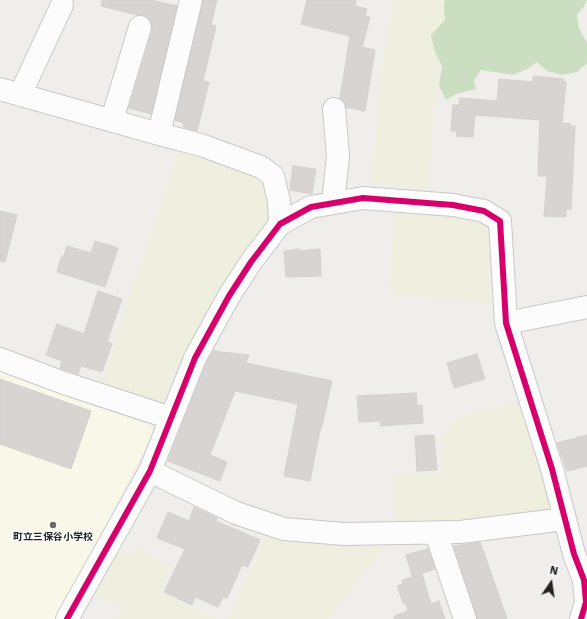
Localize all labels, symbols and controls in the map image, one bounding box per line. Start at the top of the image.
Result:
marker: 町立三保谷小学校 [48,520,58,530]
place label: 町立三保谷小学校 [13,531,93,543]
north arrow [531,563,571,603]
text: N [548,564,559,578]

